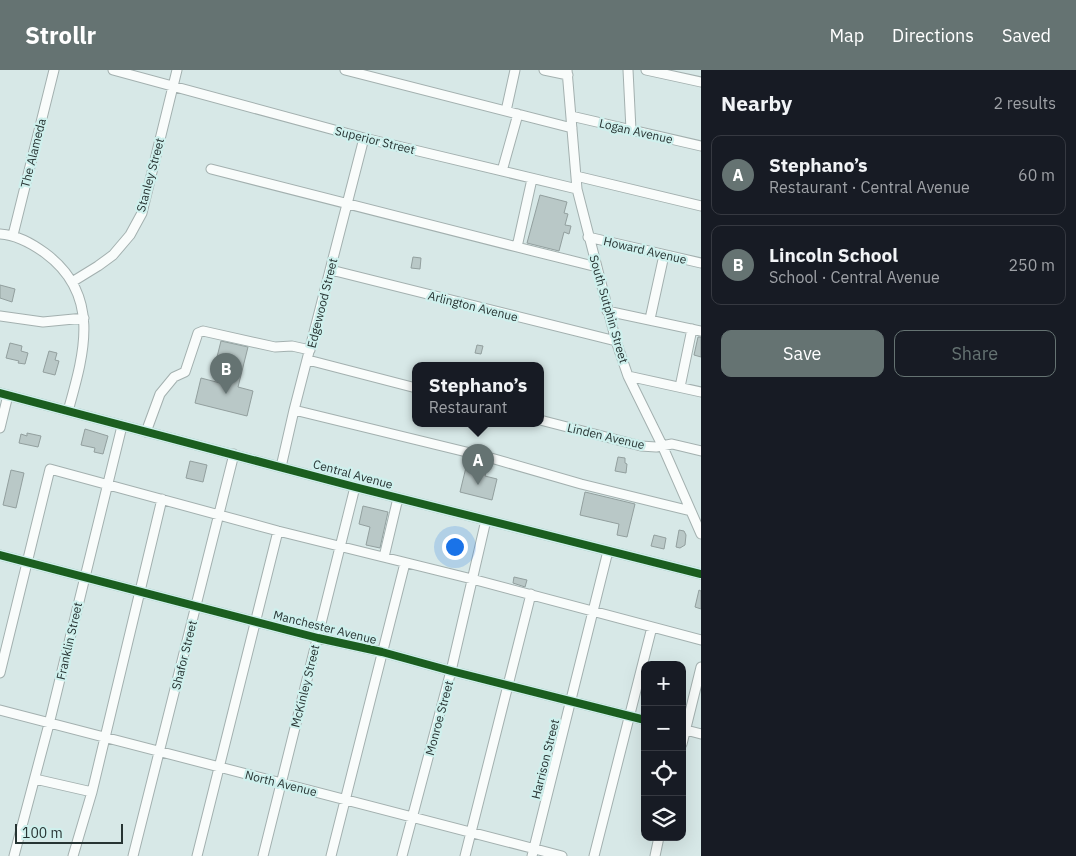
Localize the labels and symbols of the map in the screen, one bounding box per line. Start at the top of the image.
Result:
street label: Logan Avenue [598,115,675,147]
street label: The Alameda [17,116,49,189]
street label: Superior Street [334,123,416,157]
street label: Stanley Street [133,136,167,214]
street label: Howard Avenue [602,233,688,267]
street label: South Sutphin Street [586,253,632,365]
street label: Edgewood Street [304,257,340,349]
street label: Arlington Avenue [426,288,520,325]
pin: B [210,353,242,394]
street label: Linden Avenue [566,420,647,452]
pin: A [462,444,494,485]
street label: Central Avenue [311,456,395,492]
your location [442,534,468,560]
street label: Franklin Street [53,601,85,681]
street label: Manchester Avenue [272,607,379,647]
street label: Shafor Street [168,619,200,691]
street label: McKinley Street [287,643,323,729]
street label: Monroe Street [422,679,456,757]
street label: Harrison Street [528,717,562,801]
street label: North Avenue [243,767,319,799]
scale bar [15,821,122,844]

